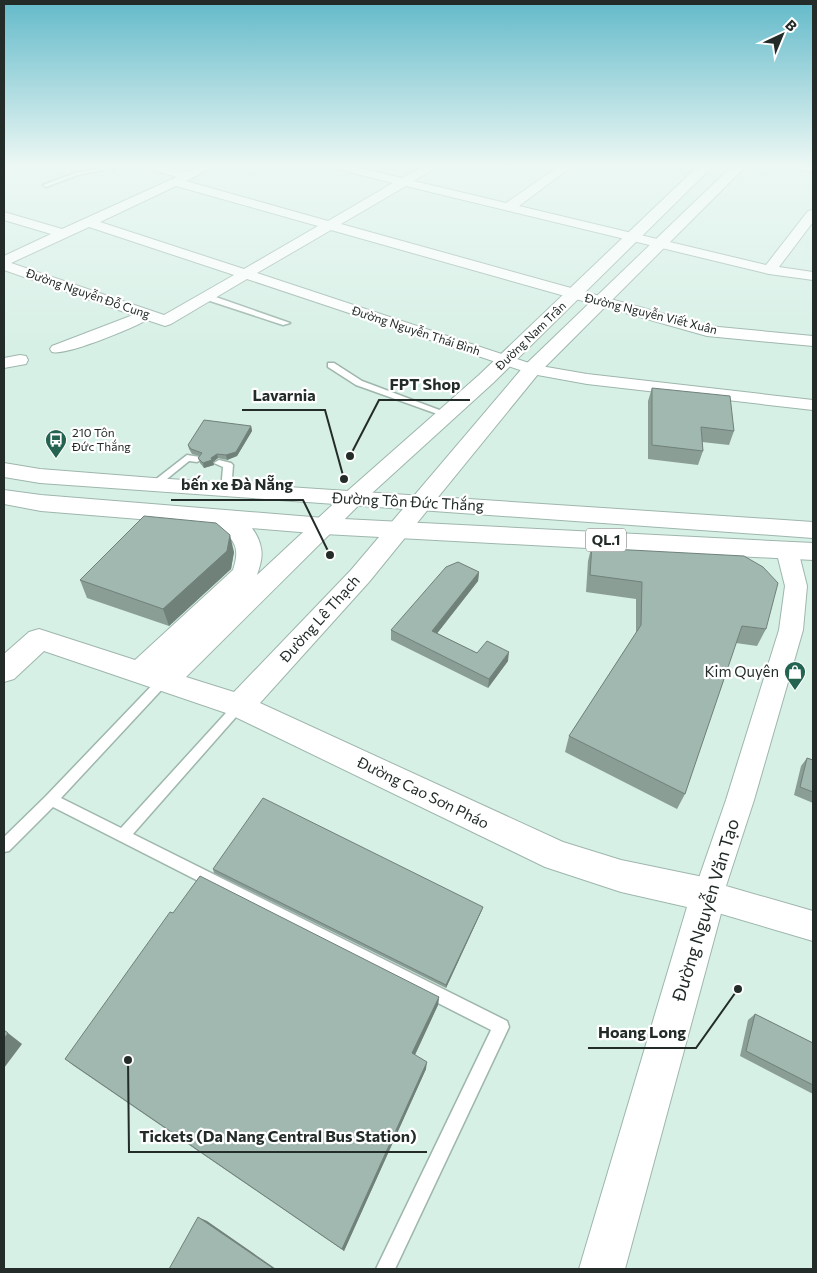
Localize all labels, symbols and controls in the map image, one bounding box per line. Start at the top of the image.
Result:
north arrow [757,10,807,60]
text: B [782,16,801,35]
street label: Đường Nguyễn Đỗ Cung [24,265,153,321]
street label: Đường Nguyễn Viết Xuân [583,290,719,336]
street label: Đường Nam Trân [492,298,568,373]
street label: Đường Nguyễn Thái Bình [349,302,482,357]
callout: FPT Shop [379,369,470,400]
text: FPT Shop [390,374,460,393]
callout: Lavarnia [242,379,325,410]
text: Lavarnia [252,385,316,404]
place label: 210 Tôn Đức Thắng [71,425,131,453]
bus stop icon: 210 Tôn Đức Thắng [44,428,68,459]
callout: bến xe Đà Nẵng [171,469,303,500]
text: bến xe Đà Nẵng [181,474,293,493]
street label: Đường Tôn Đức Thắng [331,488,484,514]
road number: QL.1 [586,528,626,552]
street label: Đường Lê Thạch [275,571,363,666]
shop icon: Kim Quyên [783,660,807,691]
place label: Kim Quyên [704,662,779,680]
street label: Đường Cao Sơn Pháo [354,752,492,832]
street label: Đường Nguyễn Văn Tạo [666,816,743,1005]
callout: Hoang Long [588,1017,696,1048]
text: Hoang Long [598,1022,686,1041]
callout: Tickets (Da Nang Central Bus Station) [129,1121,427,1152]
text: Tickets (Da Nang Central Bus Station) [139,1126,417,1145]

